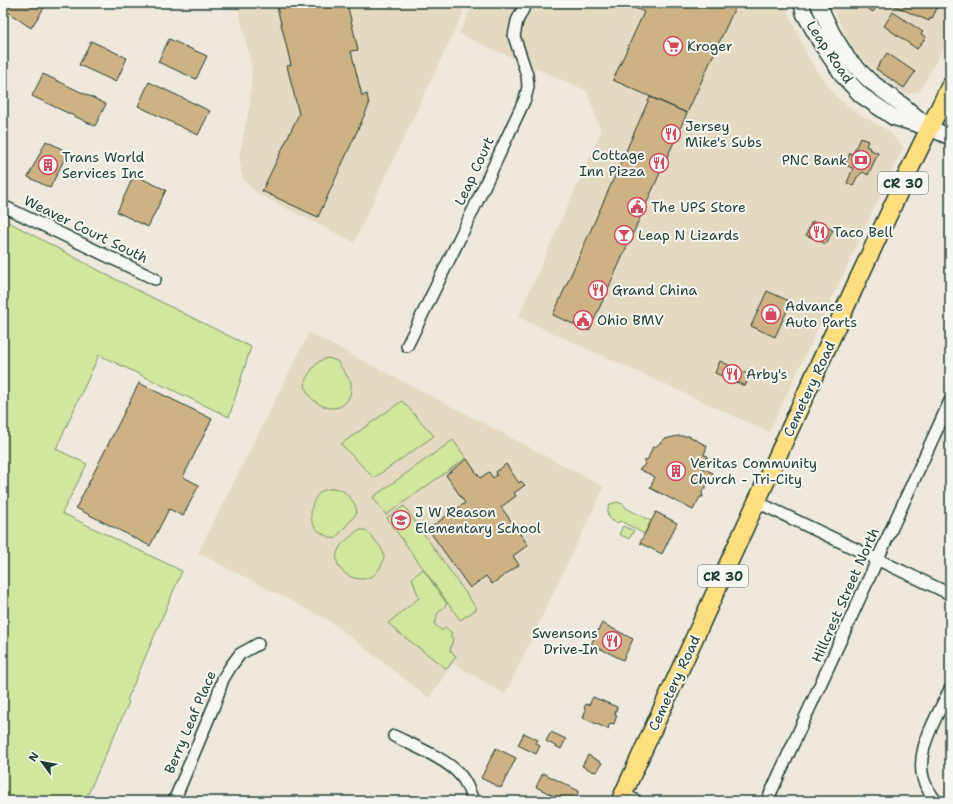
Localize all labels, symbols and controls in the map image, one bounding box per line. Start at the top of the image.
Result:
street label: Leap Road [802,17,858,87]
supermarket icon: Kroger [662,35,684,57]
place label: Kroger [687,37,733,55]
place label: Jersey Mike's Subs [685,117,762,151]
restaurant icon: Jersey Mike's Subs [660,123,682,145]
street label: Leap Court [450,134,498,208]
place label: Cottage Inn Pizza [579,146,645,180]
place label: Trans World Services Inc [62,148,144,182]
bank icon: PNC Bank [850,149,872,171]
place label: PNC Bank [782,151,847,169]
restaurant icon: Cottage Inn Pizza [648,152,670,174]
building icon: Trans World Services Inc [37,154,59,176]
road number: CR 30 [878,172,928,194]
street label: Weaver Court South [21,191,151,267]
public building icon: The UPS Store [626,196,648,218]
place label: The UPS Store [651,198,746,216]
restaurant icon: Taco Bell [808,221,830,243]
place label: Taco Bell [833,223,894,241]
bar icon: Leap N Lizards [613,224,635,246]
place label: Leap N Lizards [638,226,739,244]
restaurant icon: Grand China [587,279,609,301]
place label: Grand China [612,281,697,299]
place label: Advance Auto Parts [785,297,857,331]
shop icon: Advance Auto Parts [760,303,782,325]
public building icon: Ohio BMV [572,309,594,331]
place label: Ohio BMV [597,311,664,329]
street label: Cemetery Road [779,338,839,440]
restaurant icon: Arby's [721,363,743,385]
place label: Arby's [746,365,788,383]
place label: Veritas Community Church - Tri-City [690,454,817,488]
building icon: Veritas Community Church - Tri-City [665,460,687,482]
place label: J W Reason Elementary School [415,503,542,537]
school or university icon: J W Reason Elementary School [390,509,412,531]
street label: Hillcrest Street North [807,525,883,665]
road number: CR 30 [698,565,748,587]
place label: Swensons Drive-In [532,624,598,658]
restaurant icon: Swensons Drive-In [601,630,623,652]
street label: Cemetery Road [644,632,704,734]
street label: Berry Leaf Place [160,668,220,776]
north arrow [22,742,62,782]
text: N [25,749,43,765]

